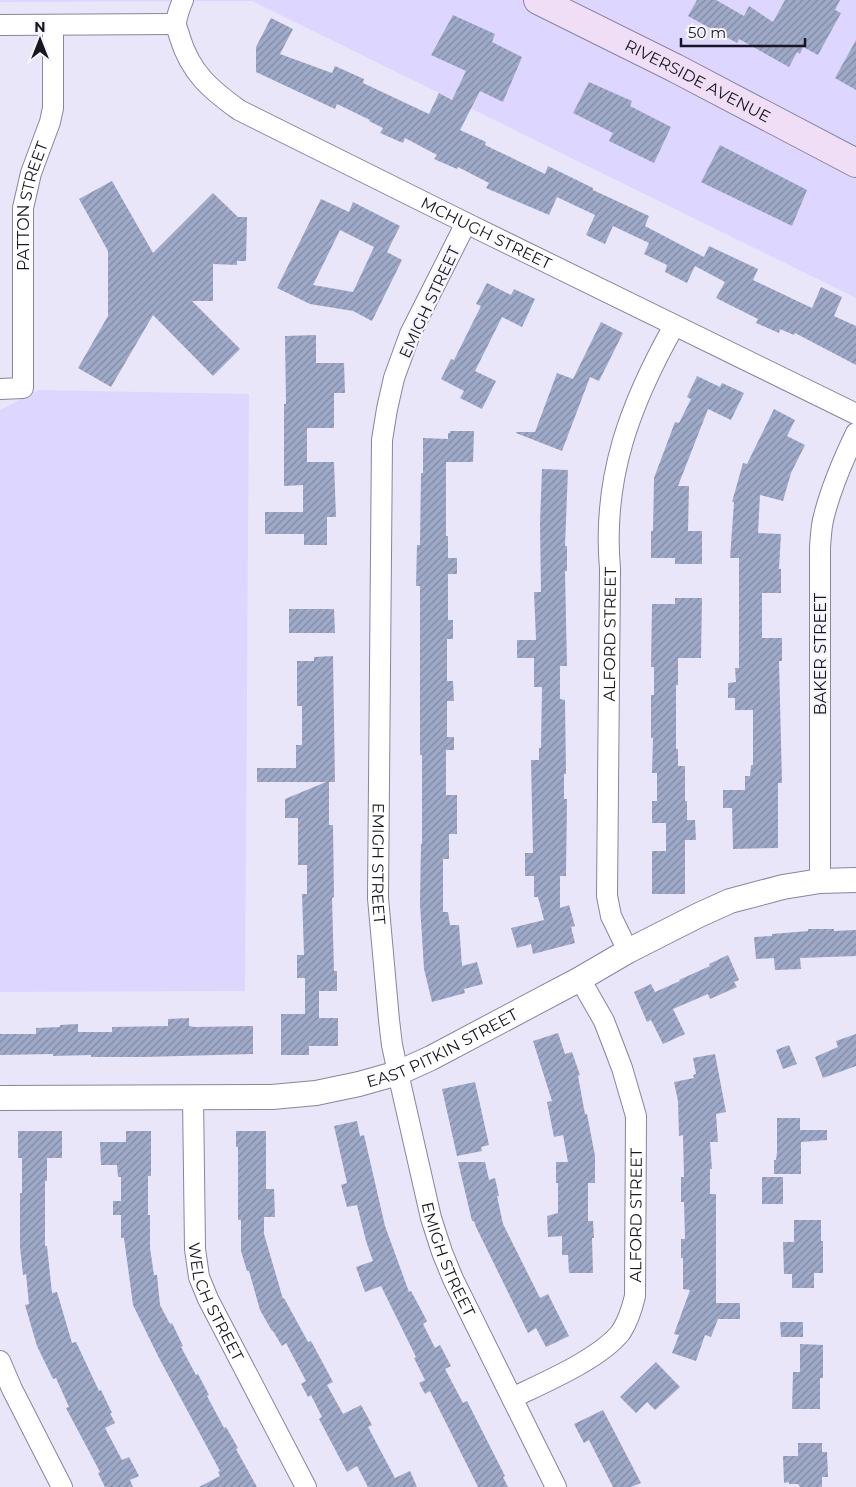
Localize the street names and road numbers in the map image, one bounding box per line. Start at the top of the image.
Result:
street label: RIVERSIDE AVENUE [622,36,774,126]
street label: PATTON STREET [14,138,52,271]
street label: MCHUGH STREET [418,193,555,274]
street label: EMIGH STREET [395,242,464,361]
street label: ALFORD STREET [600,566,620,702]
street label: BAKER STREET [811,592,830,715]
street label: EMIGH STREET [368,803,389,926]
street label: EAST PITKIN STREET [365,1004,522,1091]
street label: ALFORD STREET [626,1147,646,1282]
street label: EMIGH STREET [418,1200,479,1320]
street label: WELCH STREET [184,1241,248,1365]

